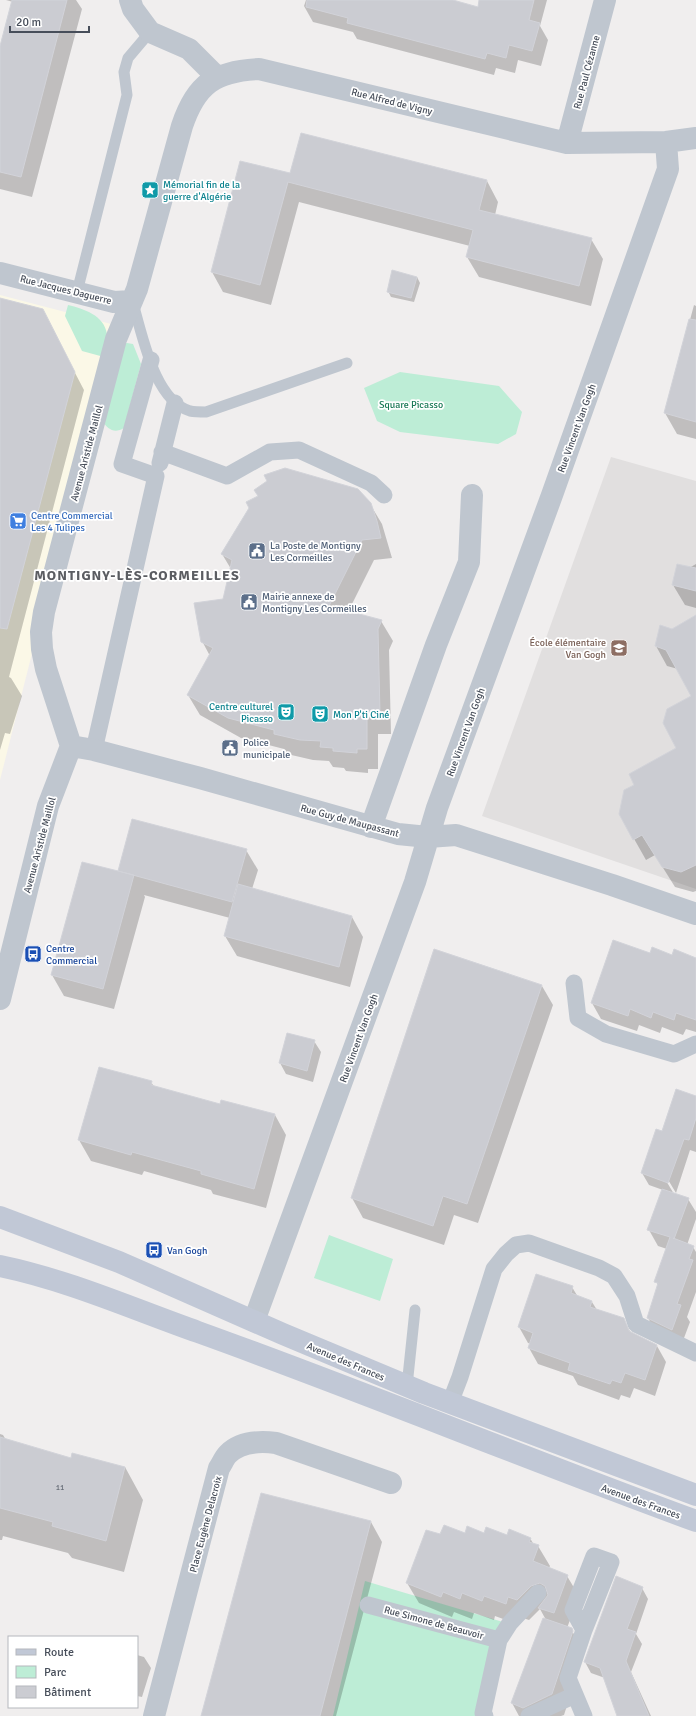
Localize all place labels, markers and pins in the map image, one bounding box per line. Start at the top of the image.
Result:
place label: Mémorial fin de la guerre d'Algérie [163,179,240,203]
place icon: Mémorial fin de la guerre d'Algérie [140,180,160,200]
place label: Centre Commercial Les 4 Tulipes [31,510,113,534]
supermarket icon: Centre Commercial Les 4 Tulipes [8,511,28,531]
place label: La Poste de Montigny Les Cormeilles [270,540,361,564]
public building icon: La Poste de Montigny Les Cormeilles [247,541,267,561]
place label: Mairie annexe de Montigny Les Cormeilles [262,591,367,615]
public building icon: Mairie annexe de Montigny Les Cormeilles [239,592,259,612]
place label: École élémentaire Van Gogh [529,636,606,661]
school or university icon: École élémentaire Van Gogh [609,638,629,658]
place label: Centre culturel Picasso [209,701,273,725]
theatre icon: Centre culturel Picasso [276,702,296,722]
theatre icon: Mon P'ti Ciné [310,704,330,724]
place label: Mon P'ti Ciné [333,709,389,721]
place label: Police municipale [243,737,290,761]
public building icon: Police municipale [220,738,240,758]
place label: Centre Commercial [46,943,97,967]
bus stop icon: Centre Commercial [23,944,43,964]
bus stop icon: Van Gogh [144,1240,164,1260]
place label: Van Gogh [167,1245,207,1257]

